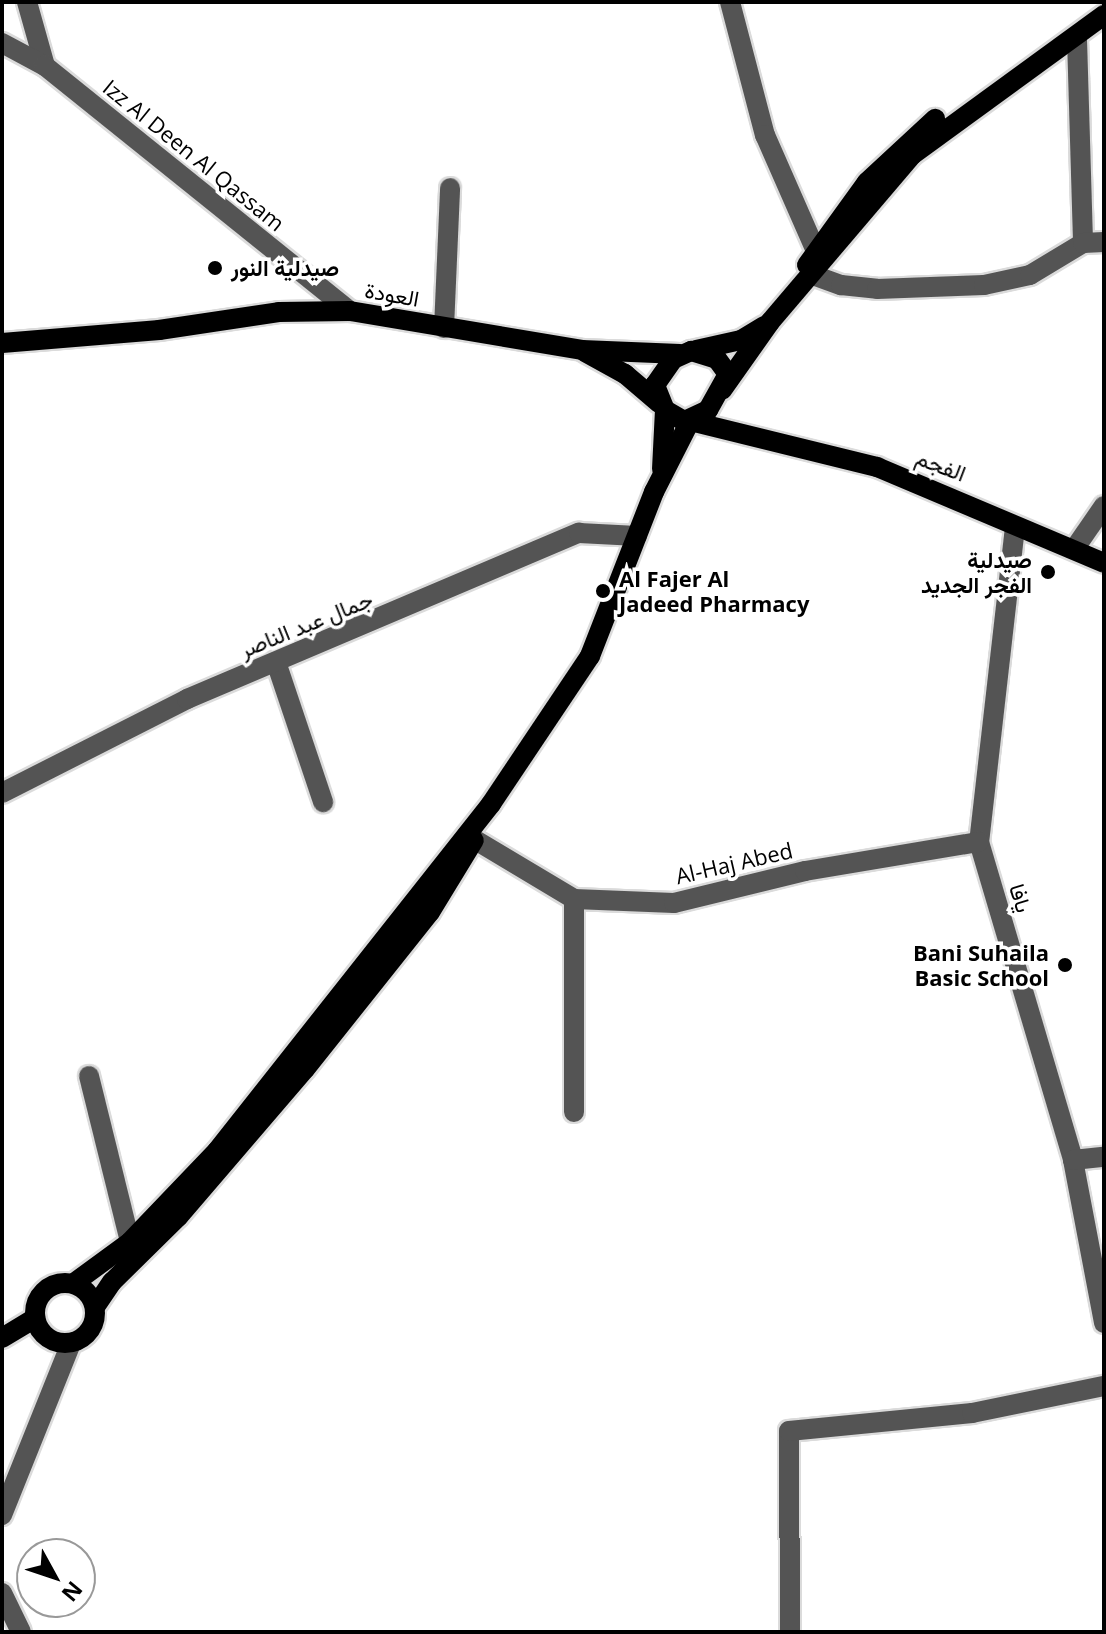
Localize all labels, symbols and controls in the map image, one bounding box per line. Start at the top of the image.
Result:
street label: Izz Al Deen Al Qassam [98,74,290,236]
place label: صيدلية النور [231,255,339,281]
marker: صيدلية النور [206,259,224,277]
street label: العودة [363,276,421,312]
street label: الفجم [912,443,970,487]
place label: صيدلية الفجر الجديد [921,546,1032,598]
marker: صيدلية الفجر الجديد [1039,563,1057,581]
place label: Al Fajer Al Jadeed Pharmacy [619,565,809,616]
marker: Al Fajer Al Jadeed Pharmacy [594,582,612,600]
street label: جمال عبد الناصر [236,585,376,663]
street label: Al-Haj Abed [673,837,795,889]
street label: يافا [1004,881,1038,915]
place label: Bani Suhaila Basic School [913,939,1049,990]
marker: Bani Suhaila Basic School [1056,956,1074,974]
north arrow [16,1538,96,1618]
text: N [56,1576,90,1609]

